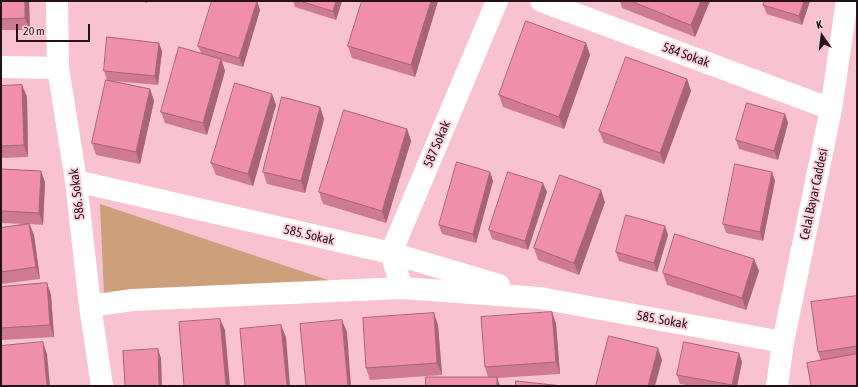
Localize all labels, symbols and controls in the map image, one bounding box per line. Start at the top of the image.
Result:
scale bar [18,16,92,42]
north arrow [802,16,842,56]
text: K [815,18,823,31]
text: 20 m [23,24,45,38]
street label: 584 Sokak [660,39,712,71]
street label: 587 Sokak [420,118,454,170]
street label: Celal Bayar Caddesi [797,147,831,241]
street label: 586. Sokak [66,168,88,220]
street label: 585. Sokak [282,222,336,248]
street label: 585. Sokak [635,308,689,332]

